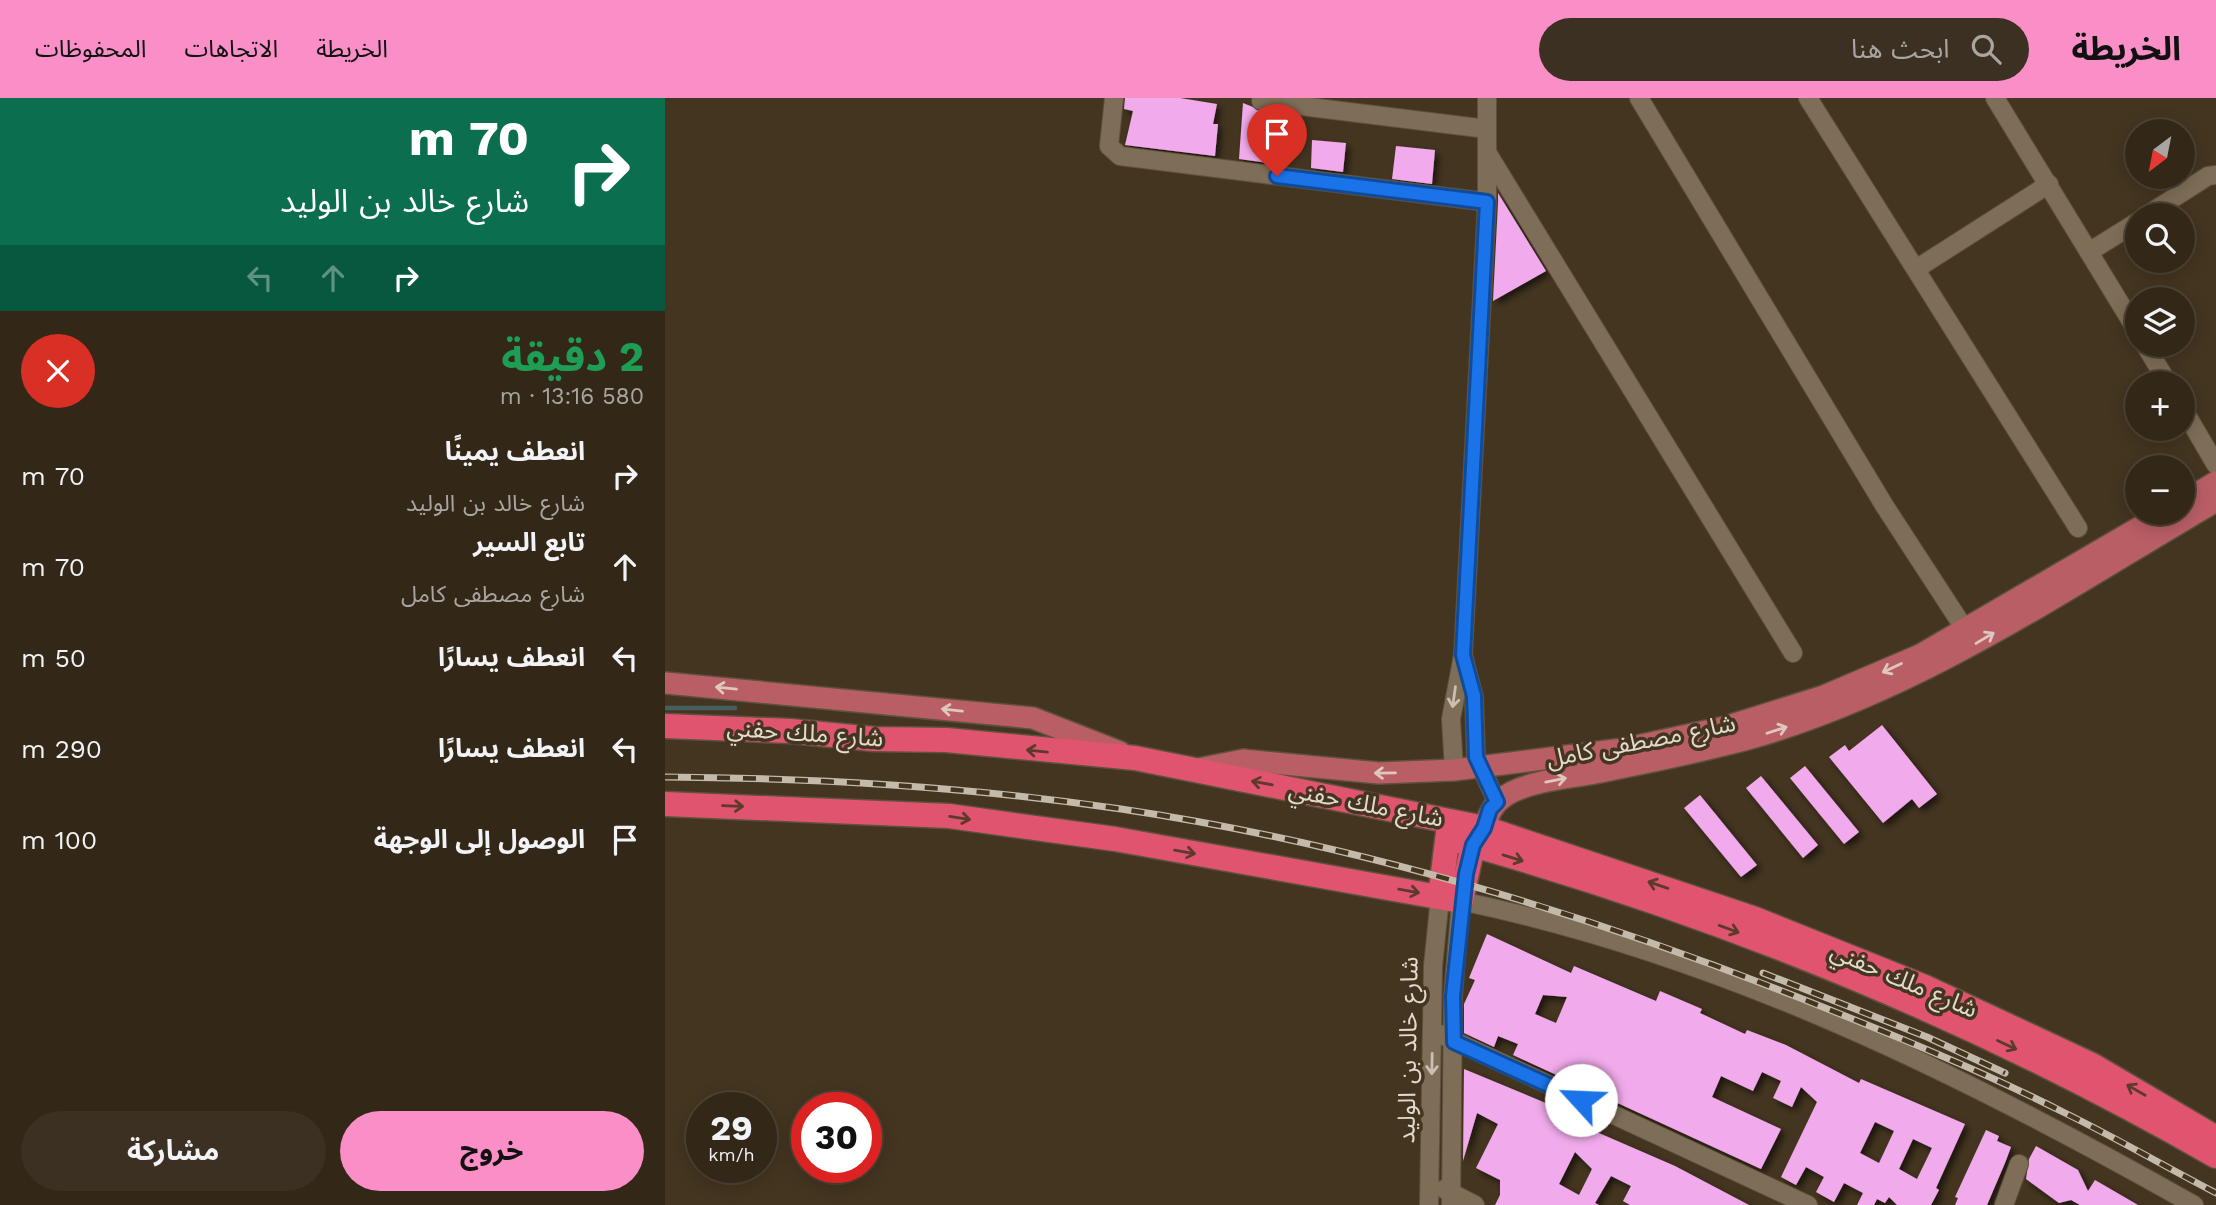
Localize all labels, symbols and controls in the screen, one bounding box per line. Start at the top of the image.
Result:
search box [1539,18,2029,81]
text: الخريطة [2071,29,2181,68]
icon: search [1967,30,2005,68]
text: ابحث هنا [1851,34,1949,64]
text: المحفوظات [35,35,146,63]
text: الاتجاهات [184,35,278,63]
text: الخريطة [316,35,388,63]
pin [1247,104,1307,176]
text: 70 m [409,109,529,167]
icon: arrive [1258,115,1296,153]
north arrow [2125,119,2195,189]
map controls [2125,119,2195,525]
icon: right [553,126,644,217]
text: شارع خالد بن الوليد [280,182,529,220]
button: search [2125,203,2195,273]
icon: left [241,259,279,297]
icon: ahead [314,259,352,297]
icon: right [387,259,425,297]
button: layers [2125,287,2195,357]
text: 2 دقيقة [501,332,644,381]
button: close [21,334,95,408]
button: + [2125,371,2195,441]
text: 580 m · 13:16 [500,383,644,410]
text: انعطف يمينًا [445,436,585,466]
button: − [2125,455,2195,525]
icon: right [606,457,644,495]
text: 70 m [21,461,85,491]
text: شارع خالد بن الوليد [406,490,585,517]
text: تابع السير [473,527,585,557]
icon: ahead [606,548,644,586]
text: 70 m [21,552,85,582]
text: شارع مصطفى كامل [401,581,585,608]
one-way arrow [1975,631,1995,645]
icon: left [606,639,644,677]
text: انعطف يسارًا [438,642,585,672]
text: 50 m [21,643,86,673]
one-way arrow [1882,661,1903,675]
one-way arrow [715,682,738,695]
one-way arrow [1447,685,1460,708]
one-way arrow [942,703,964,716]
street label: شارع مصطفى كامل [1544,709,1739,776]
street label: شارع ملك حفني [725,714,884,757]
one-way arrow [1766,723,1788,735]
icon: left [606,730,644,768]
text: انعطف يسارًا [438,733,585,763]
text: 290 m [21,734,102,764]
one-way arrow [1027,744,1049,757]
one-way arrow [1374,766,1397,780]
one-way arrow [1544,773,1567,787]
street label: شارع ملك حفني [1285,775,1446,837]
one-way arrow [1251,776,1274,789]
one-way arrow [721,800,744,813]
one-way arrow [948,812,971,825]
icon: arrive [606,821,644,859]
text: الوصول إلى الوجهة [374,824,585,854]
text: 100 m [21,825,97,855]
one-way arrow [1173,846,1196,859]
one-way arrow [1502,853,1524,865]
one-way arrow [1647,878,1669,890]
one-way arrow [1397,885,1420,899]
one-way arrow [1718,924,1740,936]
street label: شارع ملك حفني [1824,936,1982,1028]
street label: شارع خالد بن الوليد [1392,956,1427,1144]
one-way arrow [1996,1039,2017,1052]
one-way arrow [1426,1052,1439,1075]
position arrow [1544,1063,1618,1137]
one-way arrow [2127,1083,2147,1097]
speed limit sign: 30 [791,1092,882,1183]
text: 29 [710,1107,753,1149]
button: مشاركة [21,1111,326,1191]
button: خروج [340,1111,644,1191]
text: km/h [708,1144,755,1165]

